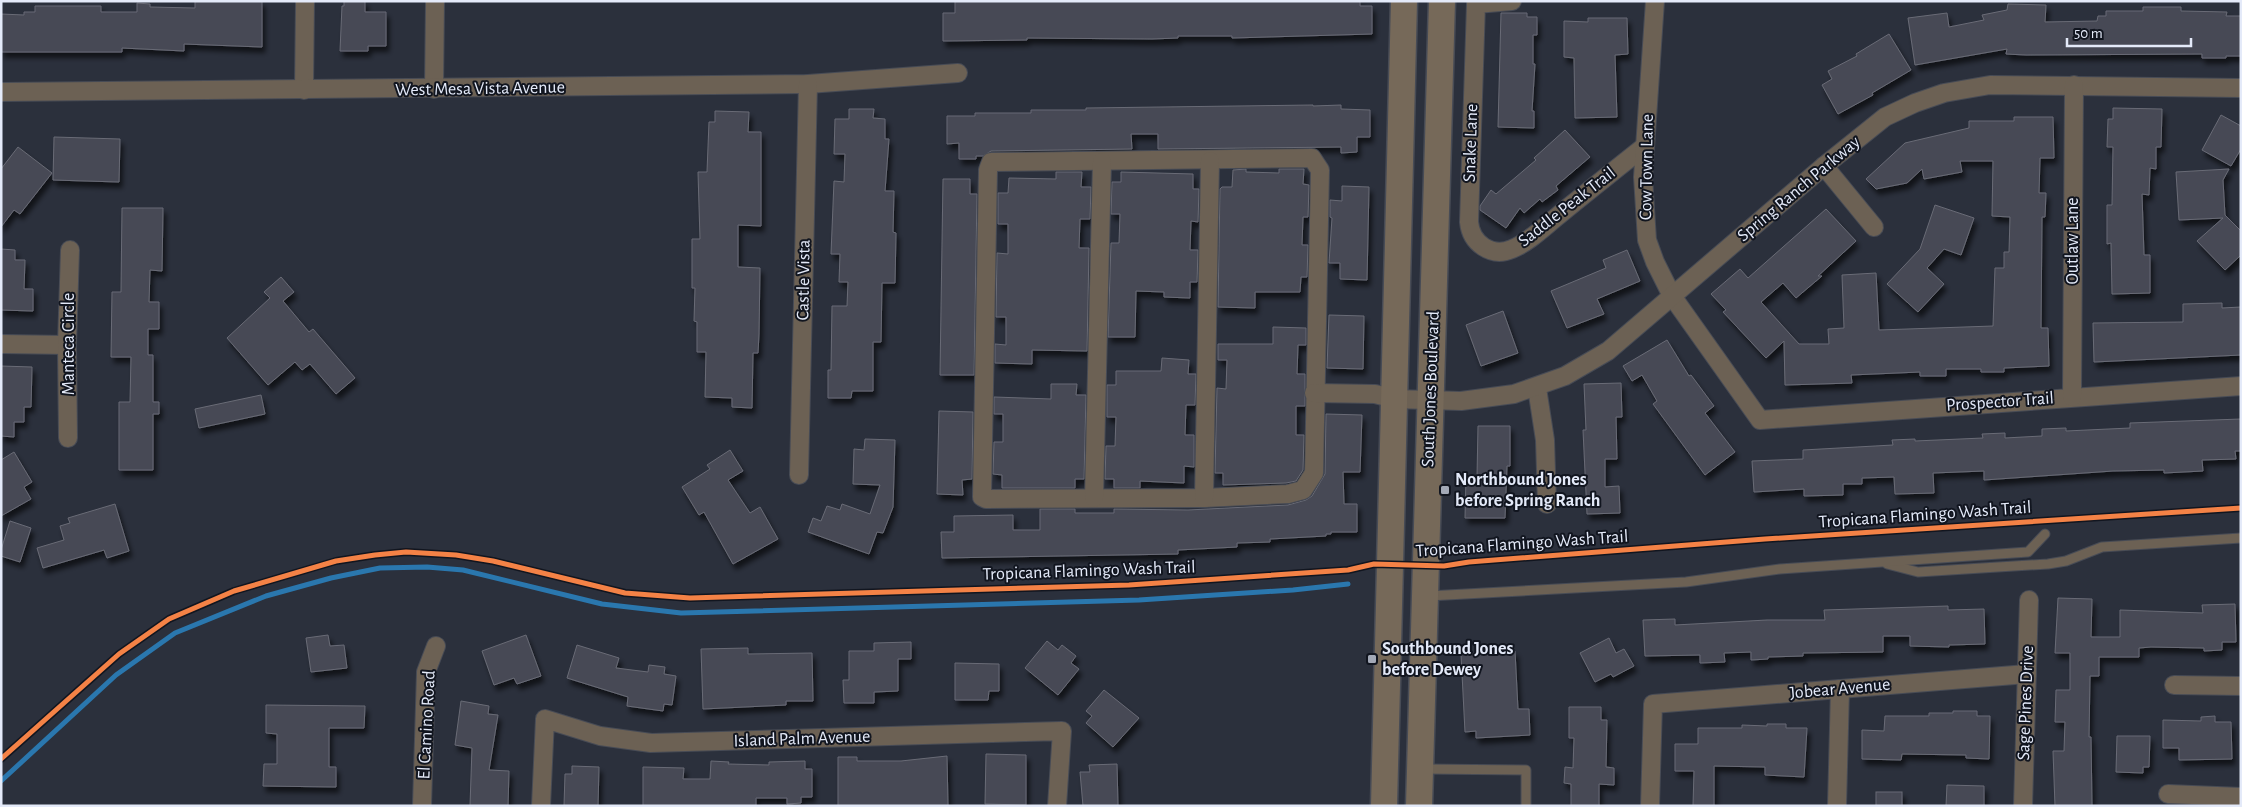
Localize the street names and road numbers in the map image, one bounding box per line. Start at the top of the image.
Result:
street label: West Mesa Vista Avenue [395,79,565,99]
street label: Snake Lane [1461,104,1481,182]
street label: Cow Town Lane [1637,114,1657,220]
street label: Spring Ranch Parkway [1734,133,1864,245]
street label: Saddle Peak Trail [1515,164,1619,250]
street label: Outlaw Lane [2064,197,2082,285]
street label: Castle Vista [794,239,814,321]
street label: Manteca Circle [60,293,78,395]
street label: South Jones Boulevard [1419,311,1443,467]
street label: Prospector Trail [1945,389,2055,415]
street label: Tropicana Flamingo Wash Trail [1818,499,2032,531]
street label: Tropicana Flamingo Wash Trail [1415,528,1629,560]
street label: Tropicana Flamingo Wash Trail [982,558,1196,584]
street label: Sage Pines Drive [2015,645,2037,761]
street label: El Camino Road [415,670,439,780]
street label: Jobear Avenue [1789,676,1891,702]
street label: Island Palm Avenue [733,728,871,750]

